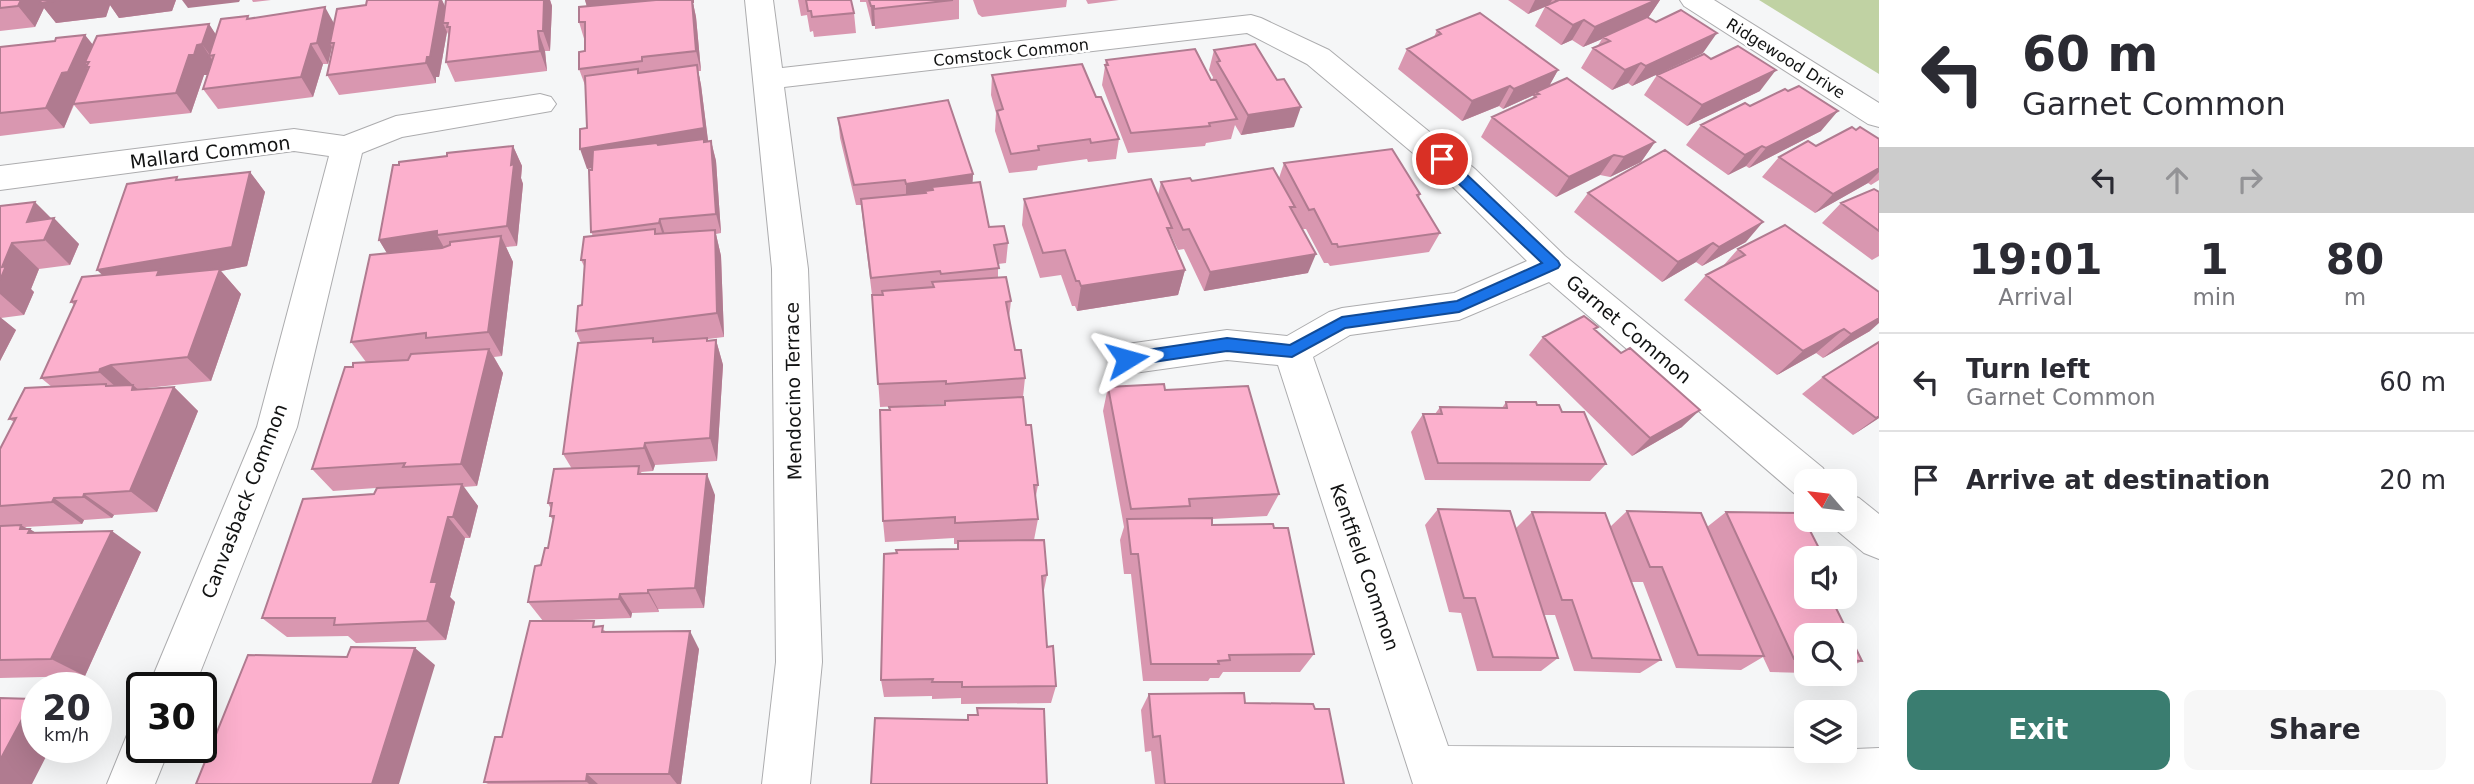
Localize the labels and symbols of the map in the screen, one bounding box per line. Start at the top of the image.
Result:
street label: Ridgewood Drive [1723,14,1849,103]
street label: Comstock Common [932,35,1090,70]
pin [1412,129,1472,189]
street label: Mallard Common [129,131,291,173]
street label: Garnet Common [1562,270,1696,388]
street label: Mendocino Terrace [780,302,806,480]
position arrow [1090,322,1164,396]
street label: Canvasback Common [197,401,291,601]
north arrow [1794,469,1857,532]
street label: Kentfield Common [1326,481,1404,653]
speed limit sign: 30 [126,672,217,763]

